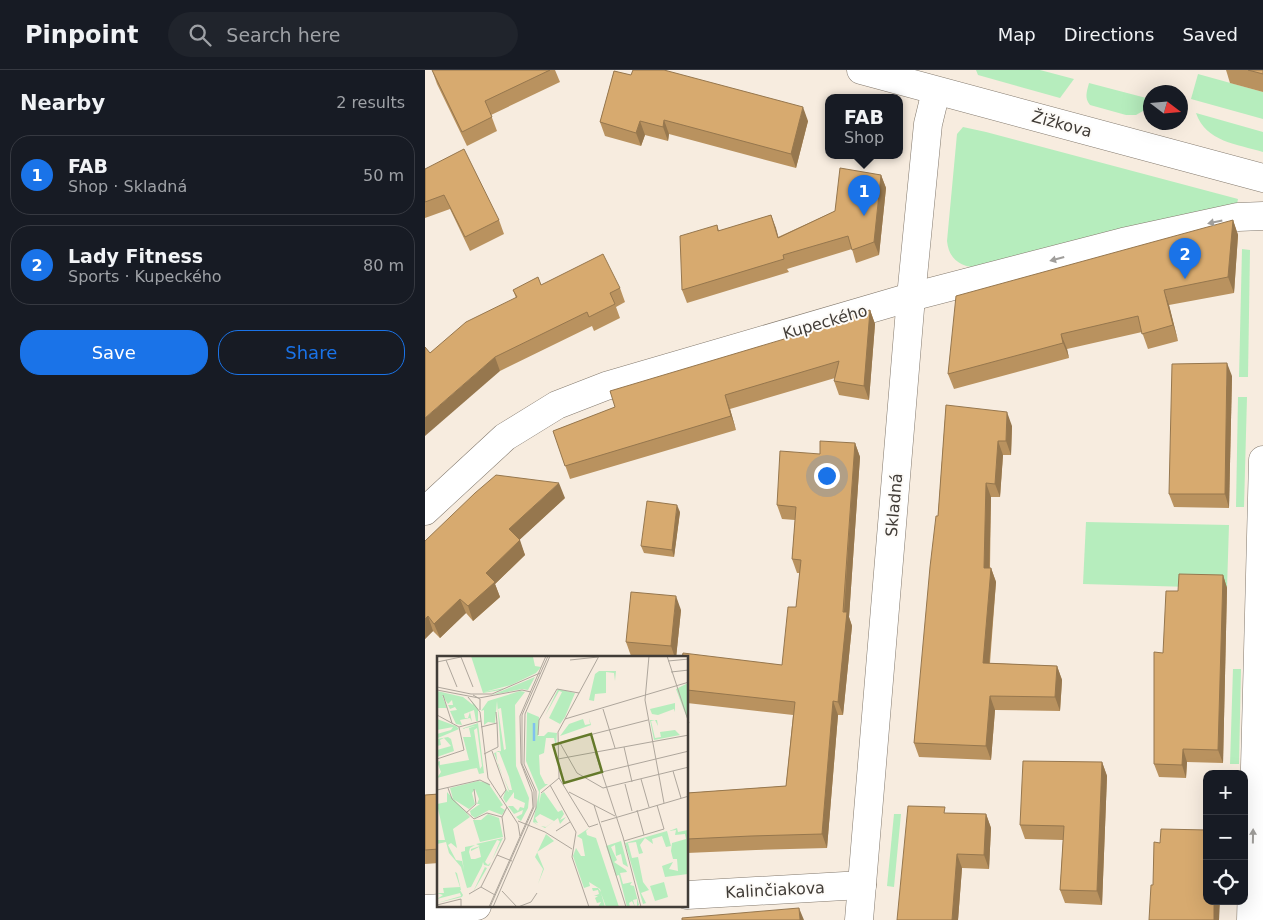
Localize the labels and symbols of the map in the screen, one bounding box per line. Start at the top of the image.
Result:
north arrow [1143,85,1188,130]
street label: Žižkova [1030,107,1094,141]
pin: 1 [848,175,880,216]
one-way arrow [1207,218,1222,226]
pin: 2 [1169,238,1201,279]
one-way arrow [1049,255,1064,263]
street label: Kupeckého [781,301,869,343]
your location [814,463,840,489]
street label: Skladná [882,472,906,538]
inset map [437,656,689,908]
one-way arrow [1250,828,1258,844]
street label: Kalinčiakova [725,878,825,902]

